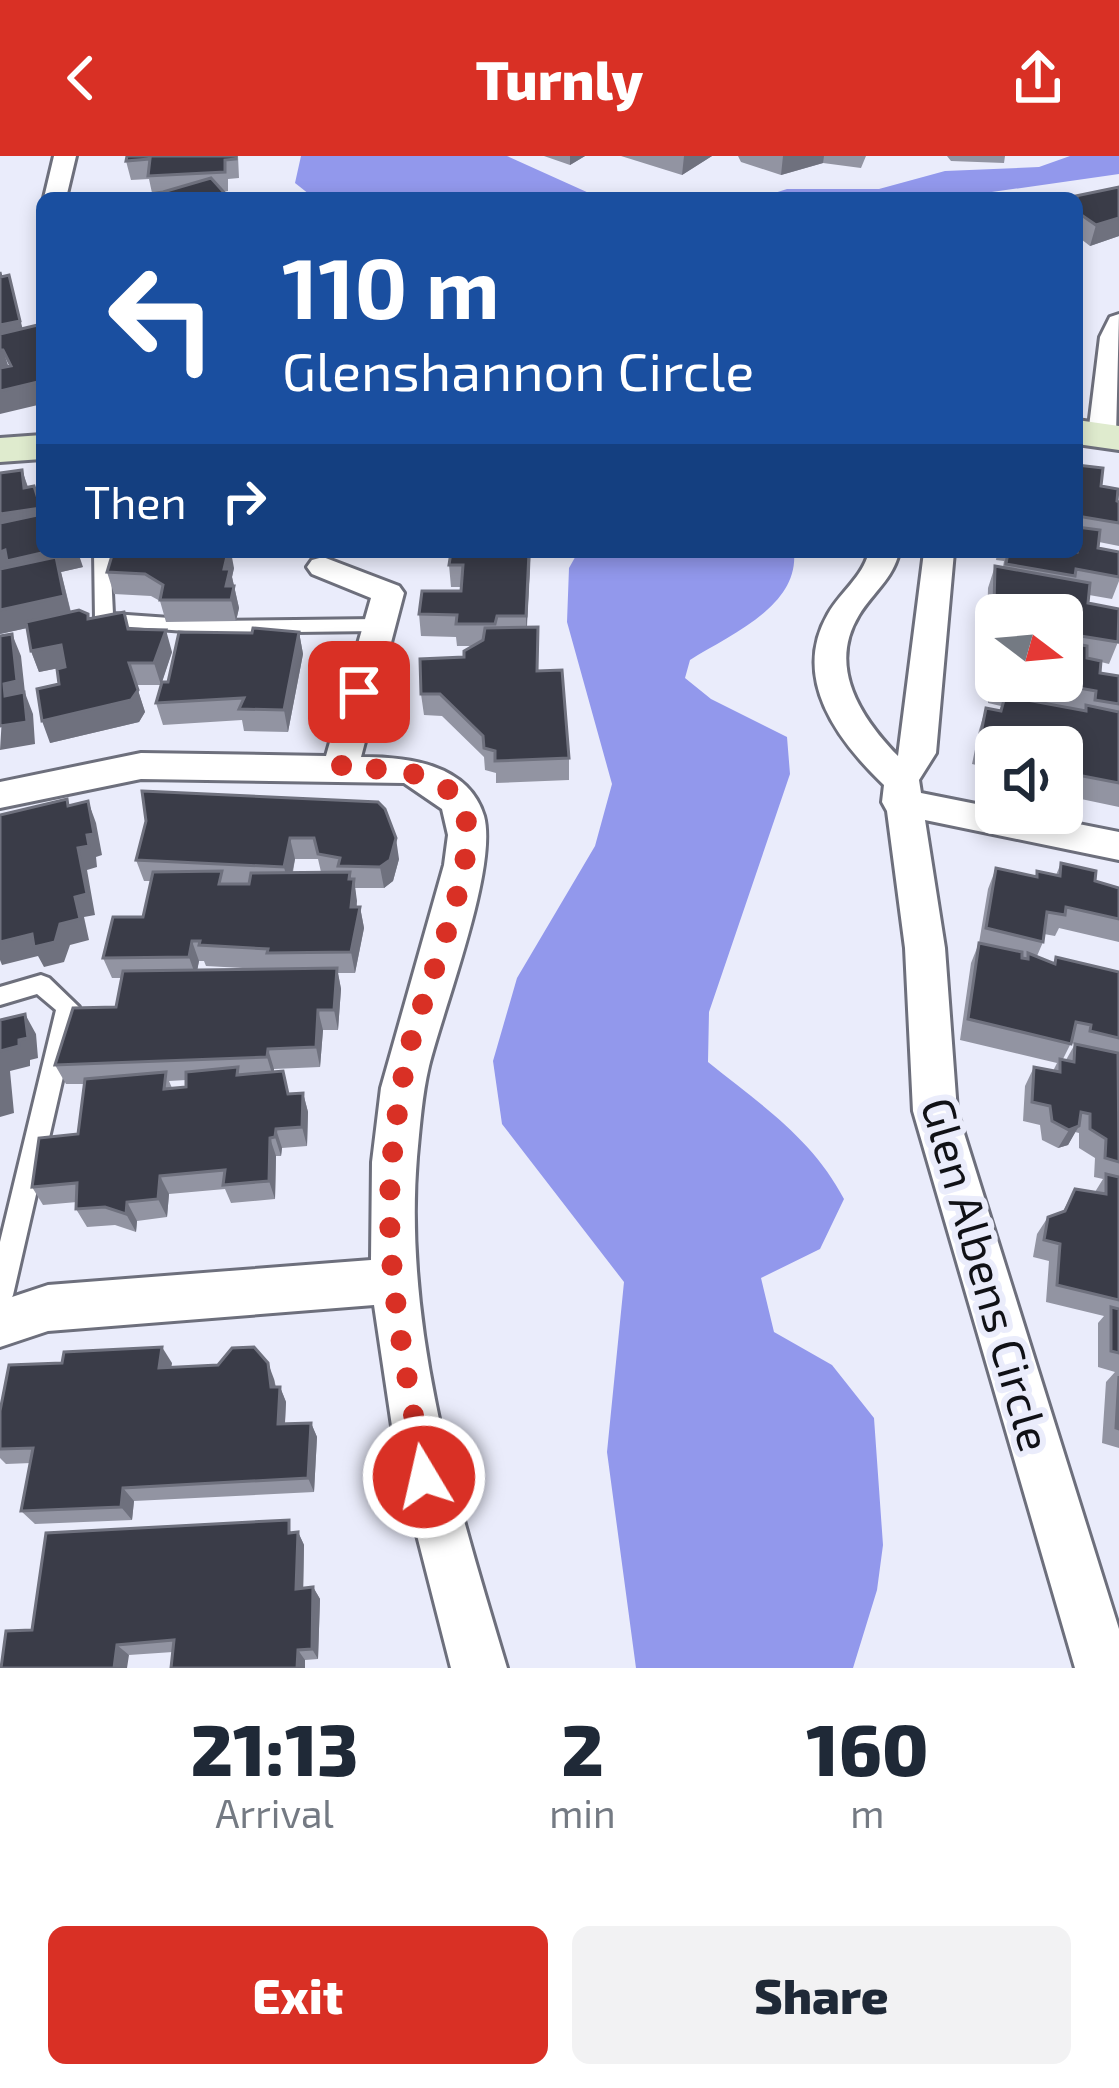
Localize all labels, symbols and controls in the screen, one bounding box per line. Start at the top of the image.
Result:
icon: back [48,45,114,111]
icon: share [1005,45,1071,111]
text: Turnly [476,46,643,111]
text: 110 m [282,235,500,336]
icon: left [84,240,240,396]
text: Glenshannon Circle [282,337,754,402]
icon: right [211,468,277,534]
text: Then [84,474,187,528]
north arrow [975,594,1083,702]
map controls [975,594,1083,834]
pin [308,641,410,743]
icon: arrive [326,659,392,725]
button: sound [975,726,1083,834]
street label: Glen Albens Circle [912,1091,1064,1457]
position arrow [361,1414,487,1540]
text: 21:13 [191,1704,359,1790]
text: 2 [561,1704,604,1790]
text: 160 [806,1704,928,1790]
text: Arrival [215,1789,334,1836]
text: min [549,1789,616,1836]
text: m [850,1789,884,1836]
button: Exit [48,1926,548,2064]
button: Share [572,1926,1071,2064]

